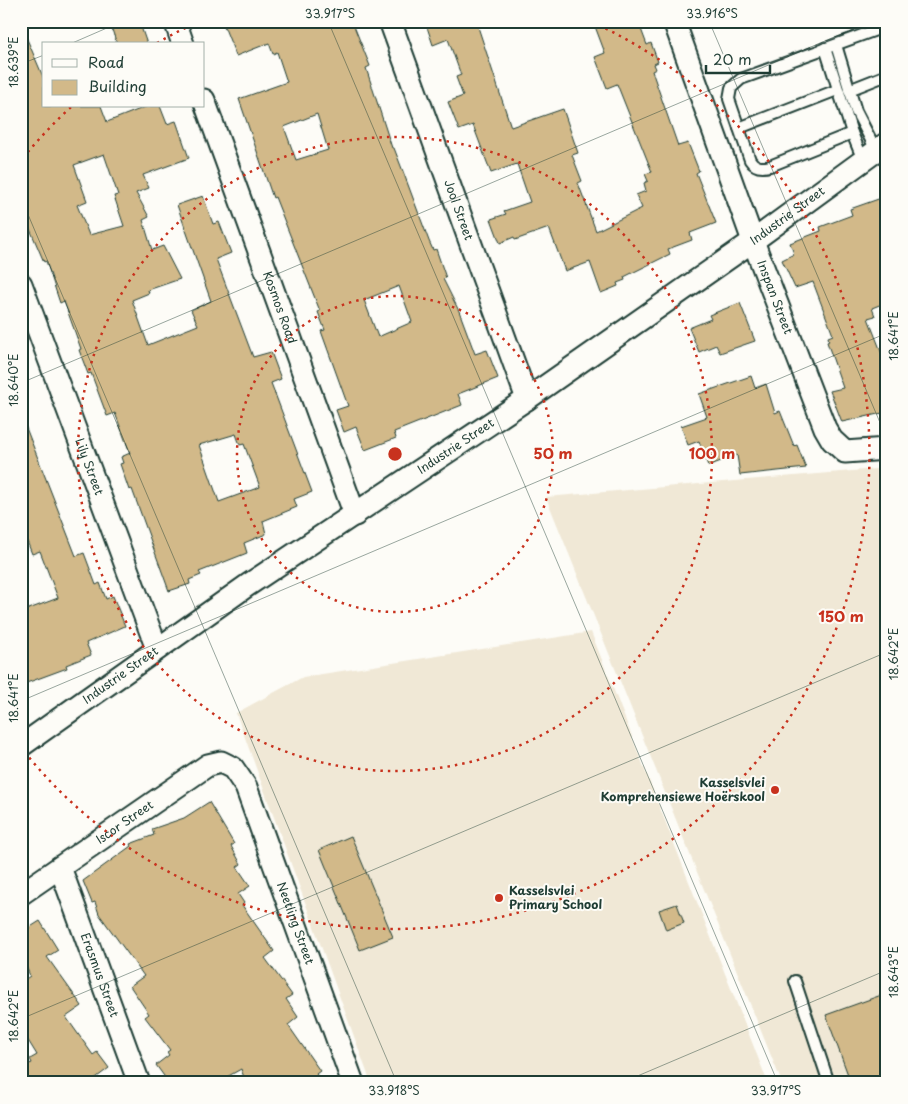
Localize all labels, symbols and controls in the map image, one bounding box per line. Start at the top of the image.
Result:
text: 33.917°S [305,4,355,22]
text: 33.916°S [686,4,738,22]
text: 18.639°E [4,36,22,88]
legend [42,42,205,108]
scale bar [706,42,769,74]
text: 20 m [713,47,752,70]
text: Road [88,50,124,73]
text: Building [88,74,147,97]
street label: Jool Street [440,177,479,243]
street label: Industrie Street [746,181,828,249]
street label: Inspan Street [753,257,798,337]
street label: Kosmos Road [259,269,302,346]
text: 18.641°E [884,311,902,361]
text: 18.640°E [4,353,22,407]
street label: Industrie Street [413,413,497,478]
street label: Lily Street [71,435,109,498]
text: 50 m [534,441,572,464]
text: 100 m [689,441,735,464]
centre of rings [386,445,404,463]
text: 150 m [818,604,864,627]
text: 18.642°E [884,628,902,680]
street label: Industrie Street [78,641,162,708]
text: 18.641°E [4,673,22,723]
place label: Kasselsvlei Komprehensiewe Hoërskool [601,773,765,805]
marker: Kasselsvlei Komprehensiewe Hoërskool [769,784,781,796]
street label: Iscor Street [92,795,157,848]
street label: Neetling Street [273,879,319,967]
place label: Kasselsvlei Primary School [509,881,602,913]
marker: Kasselsvlei Primary School [493,892,505,904]
street label: Erasmus Street [77,930,124,1020]
text: 18.643°E [884,946,902,998]
text: 18.642°E [4,990,22,1042]
text: 33.918°S [368,1081,420,1099]
text: 33.917°S [751,1081,801,1099]

